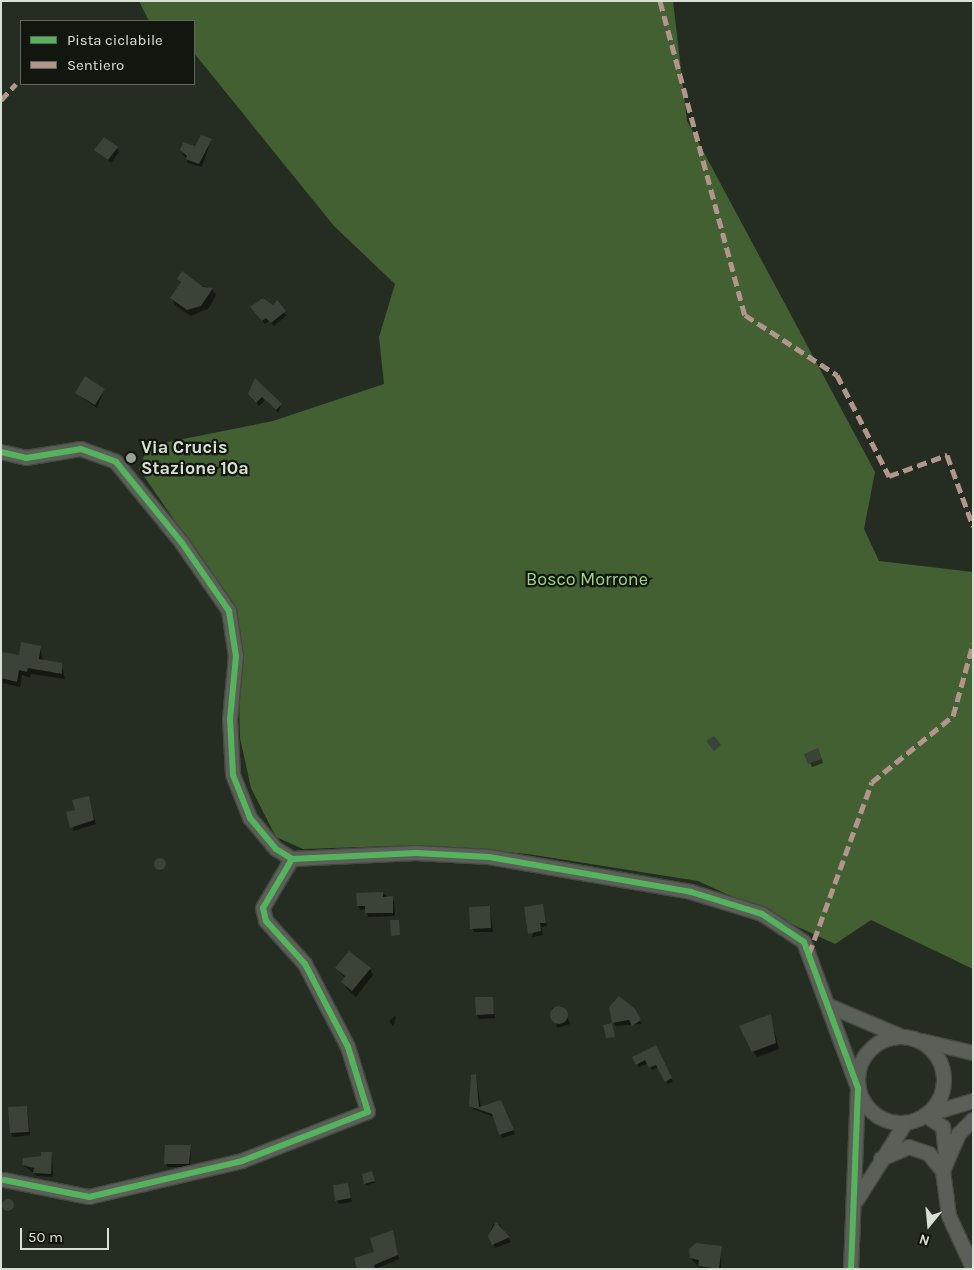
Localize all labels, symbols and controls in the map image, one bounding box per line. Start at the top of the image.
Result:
legend [20,20,195,85]
text: Pista ciclabile [67,31,163,49]
text: Sentiero [67,56,124,74]
place label: Via Crucis Stazione 10ª [141,437,249,479]
marker: Via Crucis Stazione 10ª [125,452,137,464]
park label: Bosco Morrone [526,568,648,590]
north arrow [904,1200,954,1250]
scale bar [22,1218,111,1250]
text: 50 m [28,1228,63,1246]
text: N [917,1230,932,1249]

